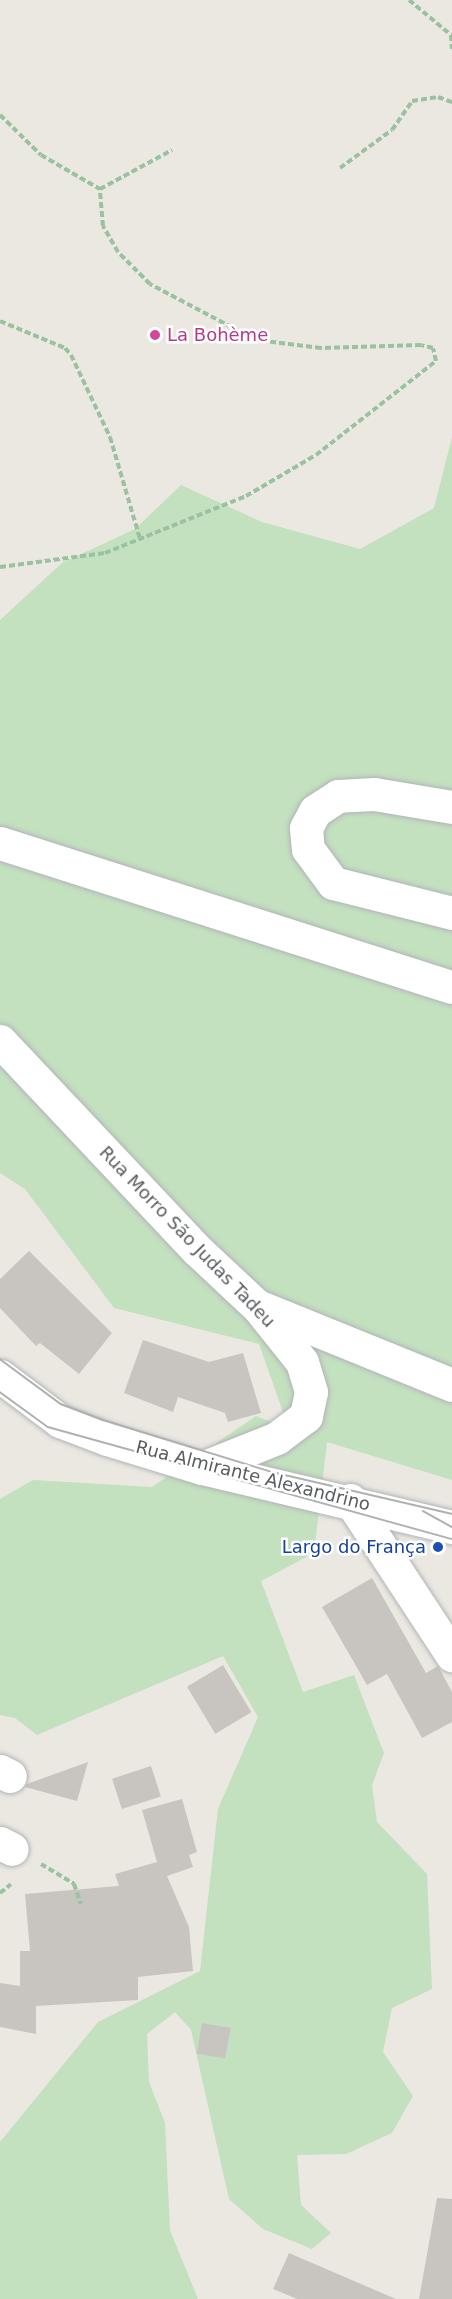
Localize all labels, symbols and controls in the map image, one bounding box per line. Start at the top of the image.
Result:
place label: La Bohème [167,324,268,346]
marker: La Bohème [148,328,162,342]
street label: Rua Morro São Judas Tadeu [95,1142,279,1332]
street label: Rua Almirante Alexandrino [134,1436,372,1516]
place label: Largo do França [282,1536,426,1558]
marker: Largo do França [431,1540,445,1554]

